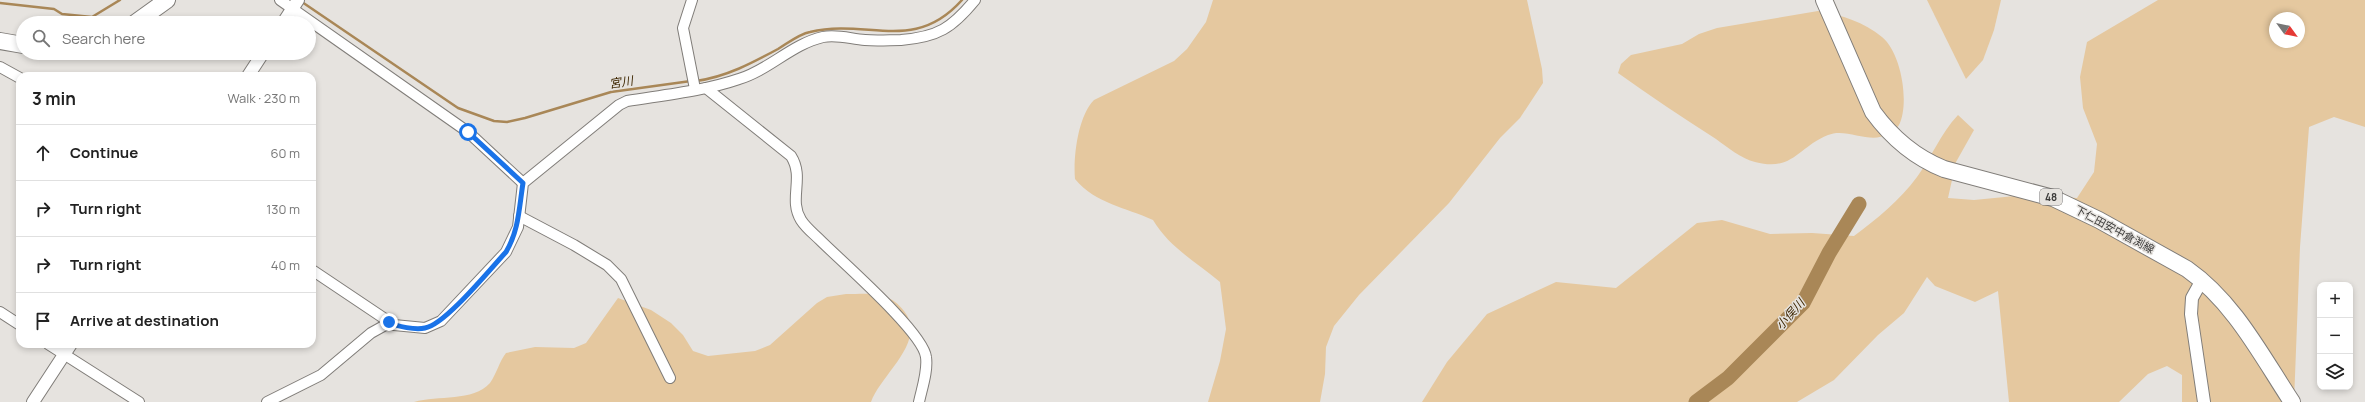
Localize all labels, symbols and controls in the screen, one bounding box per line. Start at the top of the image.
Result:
north arrow [2269,12,2305,48]
search box [16,16,316,60]
icon: search [30,27,52,49]
text: Search here [62,28,145,49]
water label: 宮川 [608,71,636,92]
text: 3 min [32,87,76,110]
text: Walk · 230 m [227,89,300,107]
route start [459,123,477,141]
icon: ahead [32,142,54,164]
text: Continue [70,142,138,163]
text: 60 m [270,144,300,162]
road number: 48 [2040,189,2062,205]
icon: right [32,198,54,220]
text: Turn right [70,198,141,219]
text: 130 m [266,200,300,218]
street label: 下仁田安中倉渕線 [2073,202,2157,256]
icon: right [32,254,54,276]
text: Turn right [70,254,141,275]
text: 40 m [271,256,300,274]
map controls [2317,282,2353,390]
button: + [2317,282,2353,318]
water label: 小俣川 [1772,293,1810,333]
icon: arrive [32,310,54,332]
text: Arrive at destination [70,310,219,331]
route end [380,313,398,331]
button: − [2317,318,2353,354]
button: layers [2317,354,2353,390]

